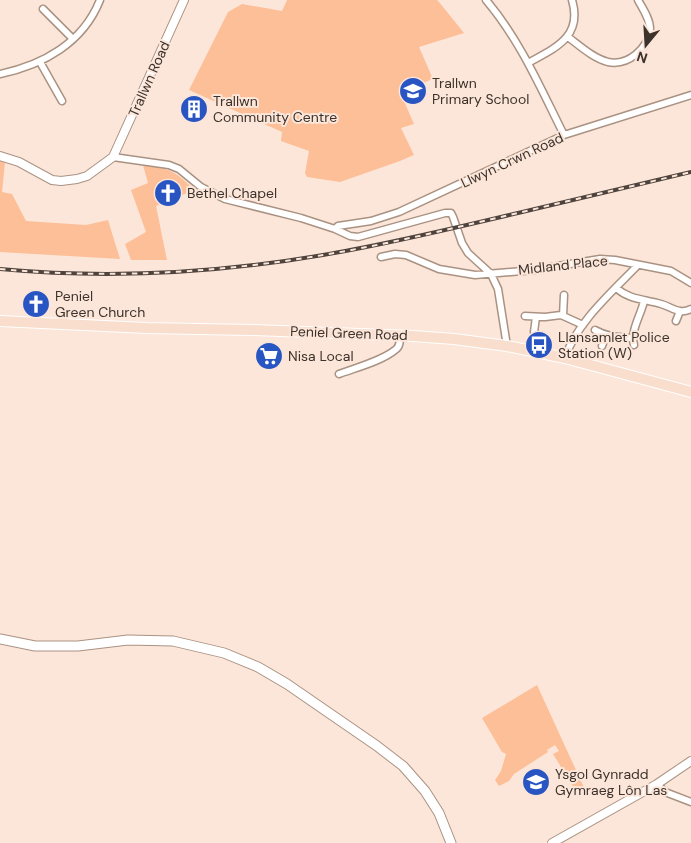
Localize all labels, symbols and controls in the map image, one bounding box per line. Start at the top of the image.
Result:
north arrow [621,20,671,70]
street label: Trallwn Road [124,38,174,120]
text: N [634,47,650,68]
place label: Trallwn Primary School [432,74,529,108]
school or university icon: Trallwn Primary School [398,76,428,106]
place label: Trallwn Community Centre [213,92,337,126]
building icon: Trallwn Community Centre [179,94,209,124]
street label: Llwyn Crwn Road [458,128,566,192]
church icon: Bethel Chapel [153,178,183,208]
place label: Bethel Chapel [187,184,277,202]
street label: Midland Place [517,251,609,279]
place label: Peniel Green Church [55,287,145,321]
church icon: Peniel Green Church [21,289,51,319]
street label: Peniel Green Road [290,322,408,344]
place label: Llansamlet Police Station (W) [558,328,670,362]
bus stop icon: Llansamlet Police Station (W) [524,330,554,360]
supermarket icon: Nisa Local [254,341,284,371]
place label: Nisa Local [288,347,354,365]
place label: Ysgol Gynradd Gymraeg Lôn Las [555,765,667,799]
school or university icon: Ysgol Gynradd Gymraeg Lôn Las [521,767,551,797]

